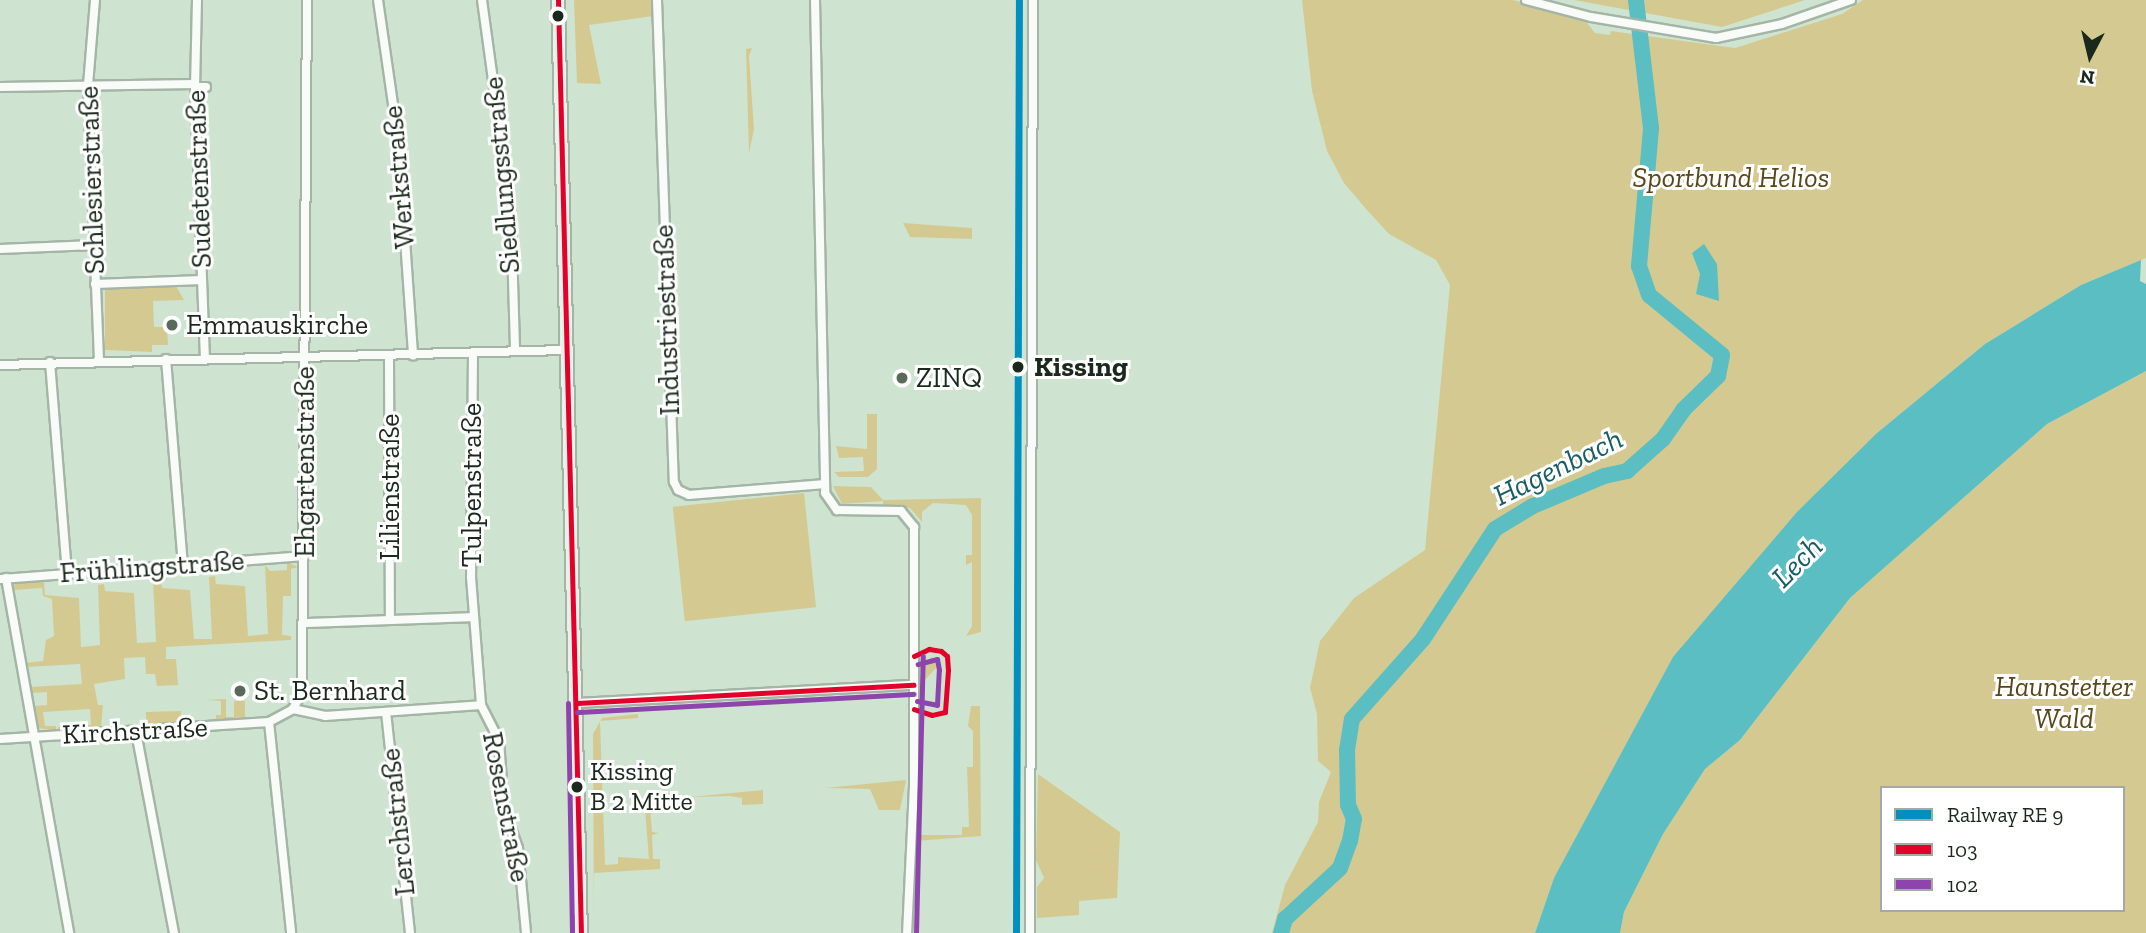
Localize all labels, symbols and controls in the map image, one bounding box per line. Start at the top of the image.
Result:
unlabelled marker [551,9,565,23]
north arrow [2055,21,2125,91]
text: N [2079,65,2096,90]
street label: Siedlungsstraße [477,75,527,275]
street label: Schlesierstraße [72,85,112,275]
street label: Sudetenstraße [179,89,219,269]
street label: Werkstraße [376,104,422,250]
park label: Sportbund Helios [1633,161,1829,195]
street label: Industriestraße [647,224,687,416]
place label: Emmauskirche [186,308,368,342]
marker: Emmauskirche [164,317,180,333]
place label: Kissing [1034,350,1128,384]
marker: Kissing [1008,357,1028,377]
place label: ZINQ [916,361,982,395]
street label: Ehgartenstraße [288,366,322,558]
marker: ZINQ [894,370,910,386]
street label: Tulpenstraße [455,403,489,567]
street label: Lilienstraße [373,414,407,560]
water label: Hagenbach [1488,420,1628,514]
water label: Lech [1764,529,1830,595]
street label: Frühlingstraße [59,544,245,590]
park label: Haunstetter Wald [1995,670,2133,736]
place label: St. Bernhard [254,674,406,708]
marker: St. Bernhard [232,683,248,699]
street label: Kirchstraße [61,710,209,752]
street label: Rosenstraße [475,729,537,885]
street label: Lerchstraße [374,747,422,897]
place label: Kissing B 2 Mitte [590,756,693,818]
marker: Kissing B 2 Mitte [570,780,584,794]
legend [1880,786,2125,912]
text: Railway RE 9 [1947,802,2063,827]
text: 103 [1947,837,1977,862]
text: 102 [1947,872,1978,897]

